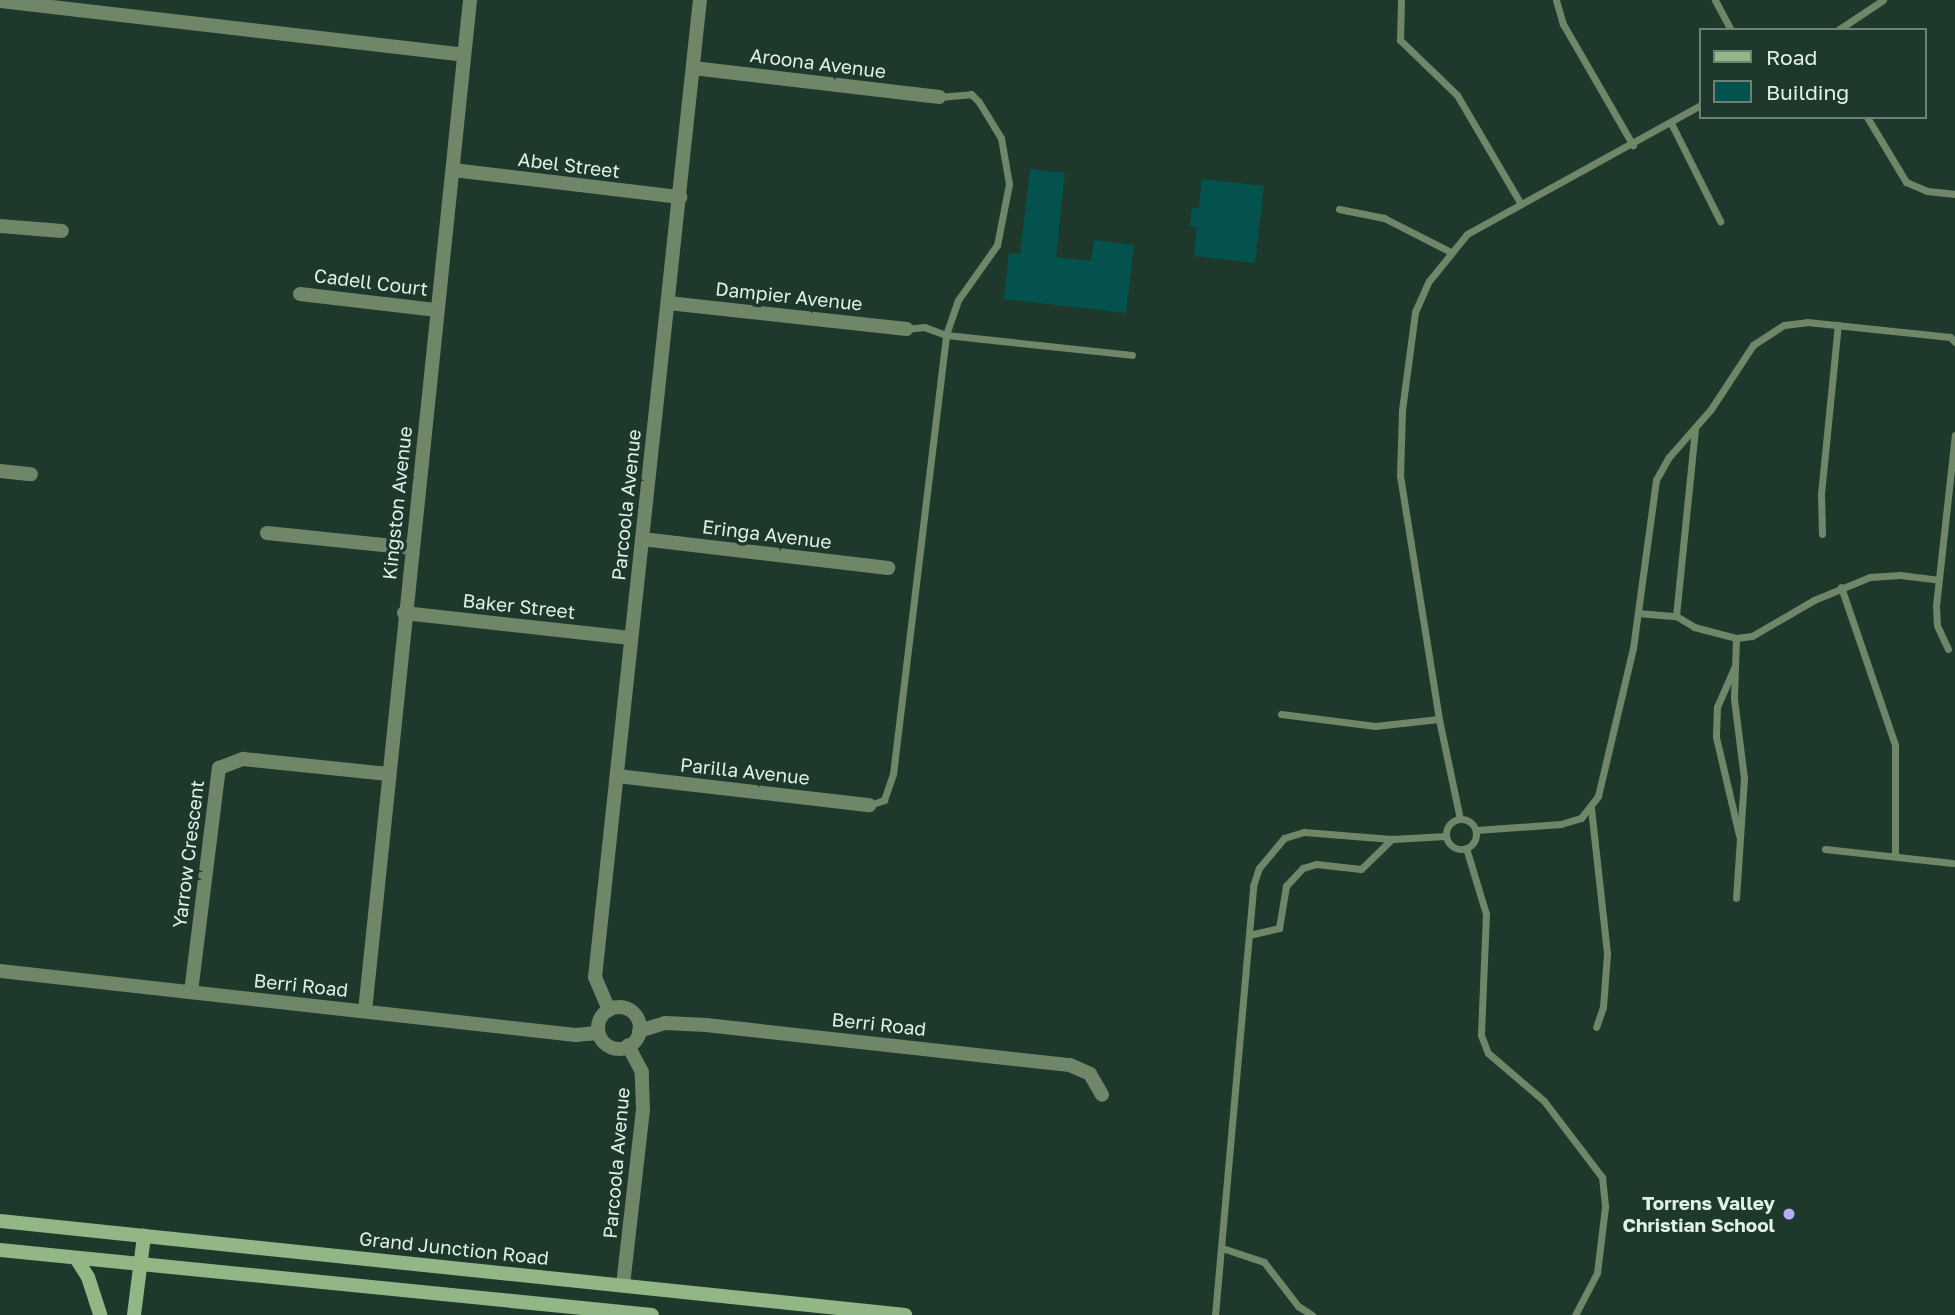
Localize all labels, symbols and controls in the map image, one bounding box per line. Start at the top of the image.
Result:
legend [1700,28,1927,119]
street label: Aroona Avenue [749,43,887,83]
text: Road [1766,44,1817,70]
text: Building [1766,79,1849,105]
street label: Abel Street [517,147,621,183]
street label: Cadell Court [313,264,429,300]
street label: Dampier Avenue [714,277,864,315]
street label: Kingston Avenue [378,425,416,581]
street label: Parcoola Avenue [607,428,645,582]
street label: Eringa Avenue [701,515,833,553]
street label: Baker Street [461,589,577,623]
street label: Parilla Avenue [679,753,811,789]
street label: Yarrow Crescent [168,779,208,929]
street label: Berri Road [253,969,349,1001]
street label: Berri Road [831,1008,927,1040]
street label: Parcoola Avenue [598,1086,634,1240]
place label: Torrens Valley Christian School [1622,1192,1775,1236]
marker: Torrens Valley Christian School [1781,1206,1797,1222]
street label: Grand Junction Road [358,1227,550,1269]

